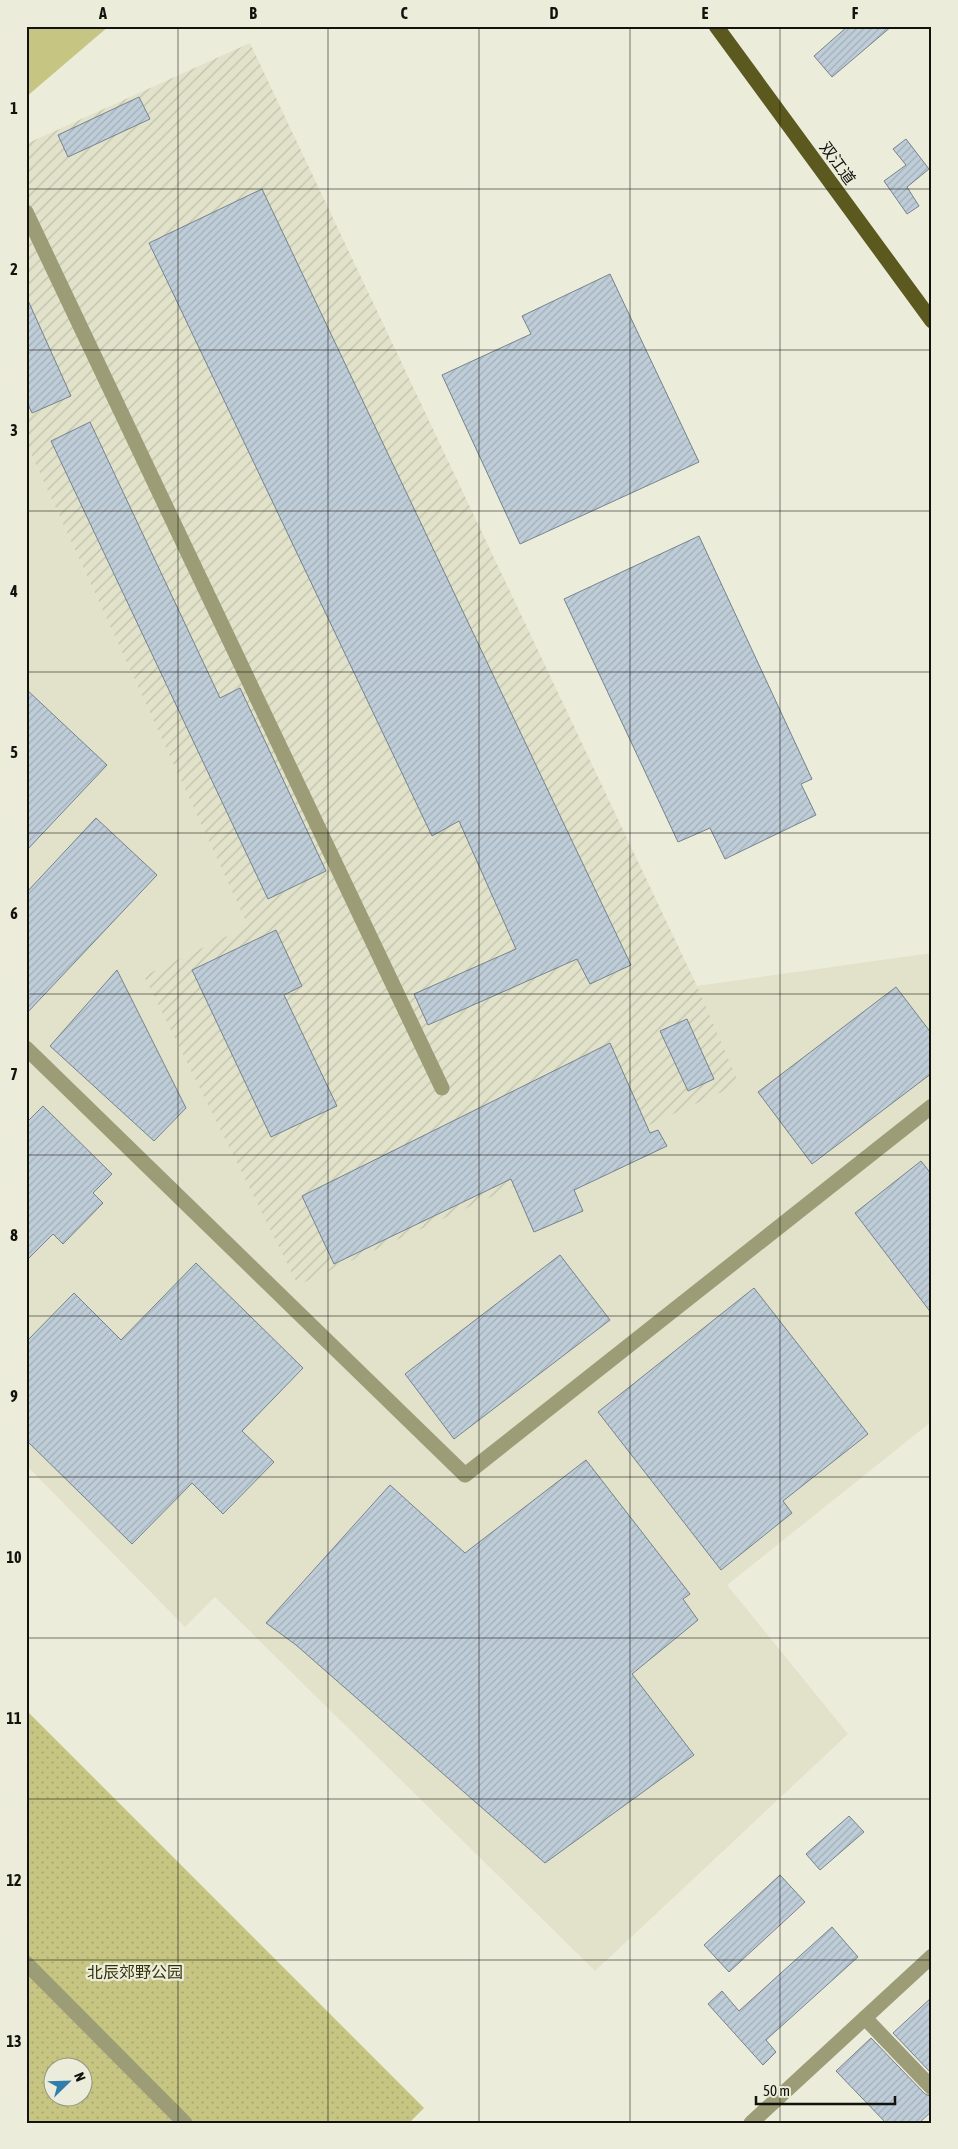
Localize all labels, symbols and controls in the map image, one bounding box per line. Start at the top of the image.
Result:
text: A [98,4,107,22]
text: B [249,4,257,22]
text: C [400,4,408,22]
text: D [550,4,559,22]
text: E [702,4,709,22]
text: F [852,4,859,22]
text: 1 [10,99,18,117]
street label: 双江道 [817,138,859,188]
text: 2 [10,260,18,278]
text: 3 [10,421,18,439]
text: 4 [9,582,18,600]
text: 5 [10,743,18,761]
text: 6 [10,904,18,922]
text: 7 [10,1065,18,1083]
text: 8 [10,1226,18,1244]
text: 9 [10,1387,18,1405]
text: 10 [6,1548,22,1566]
text: 11 [6,1709,22,1727]
text: 12 [6,1871,22,1889]
park label: 北辰郊野公园 [87,1963,183,1981]
text: 13 [6,2032,22,2050]
north arrow [42,2056,92,2106]
text: N [71,2070,89,2084]
scale bar [756,2074,894,2106]
text: 50 m [763,2082,790,2099]

